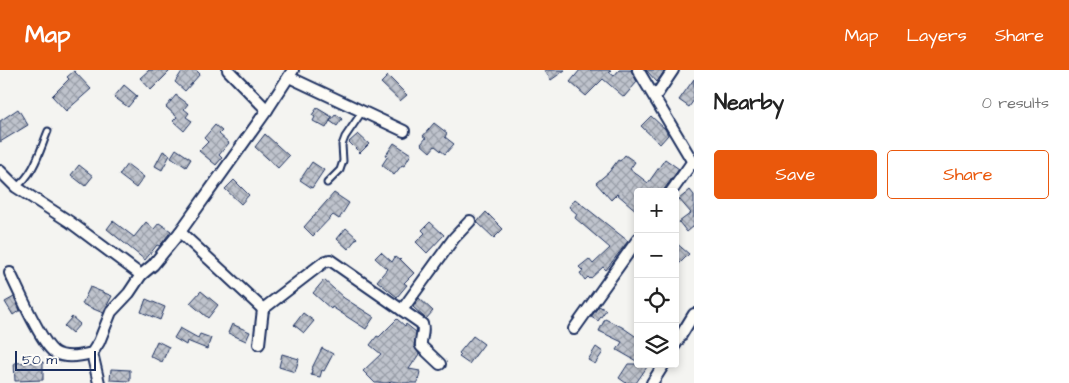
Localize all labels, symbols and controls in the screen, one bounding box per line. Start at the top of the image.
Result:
text: Map [25,18,70,52]
text: Map [844,23,878,48]
text: Layers [906,23,967,48]
text: Share [995,23,1044,48]
text: Nearby [714,88,784,117]
text: 0 results [982,92,1049,114]
button: Save [714,150,877,199]
button: Share [887,150,1049,199]
map controls [634,188,679,368]
button: + [634,188,679,233]
button: − [634,233,679,278]
button: locate [634,278,679,323]
button: layers [634,323,679,368]
scale bar [15,348,96,371]
text: 50 m [22,350,57,370]

